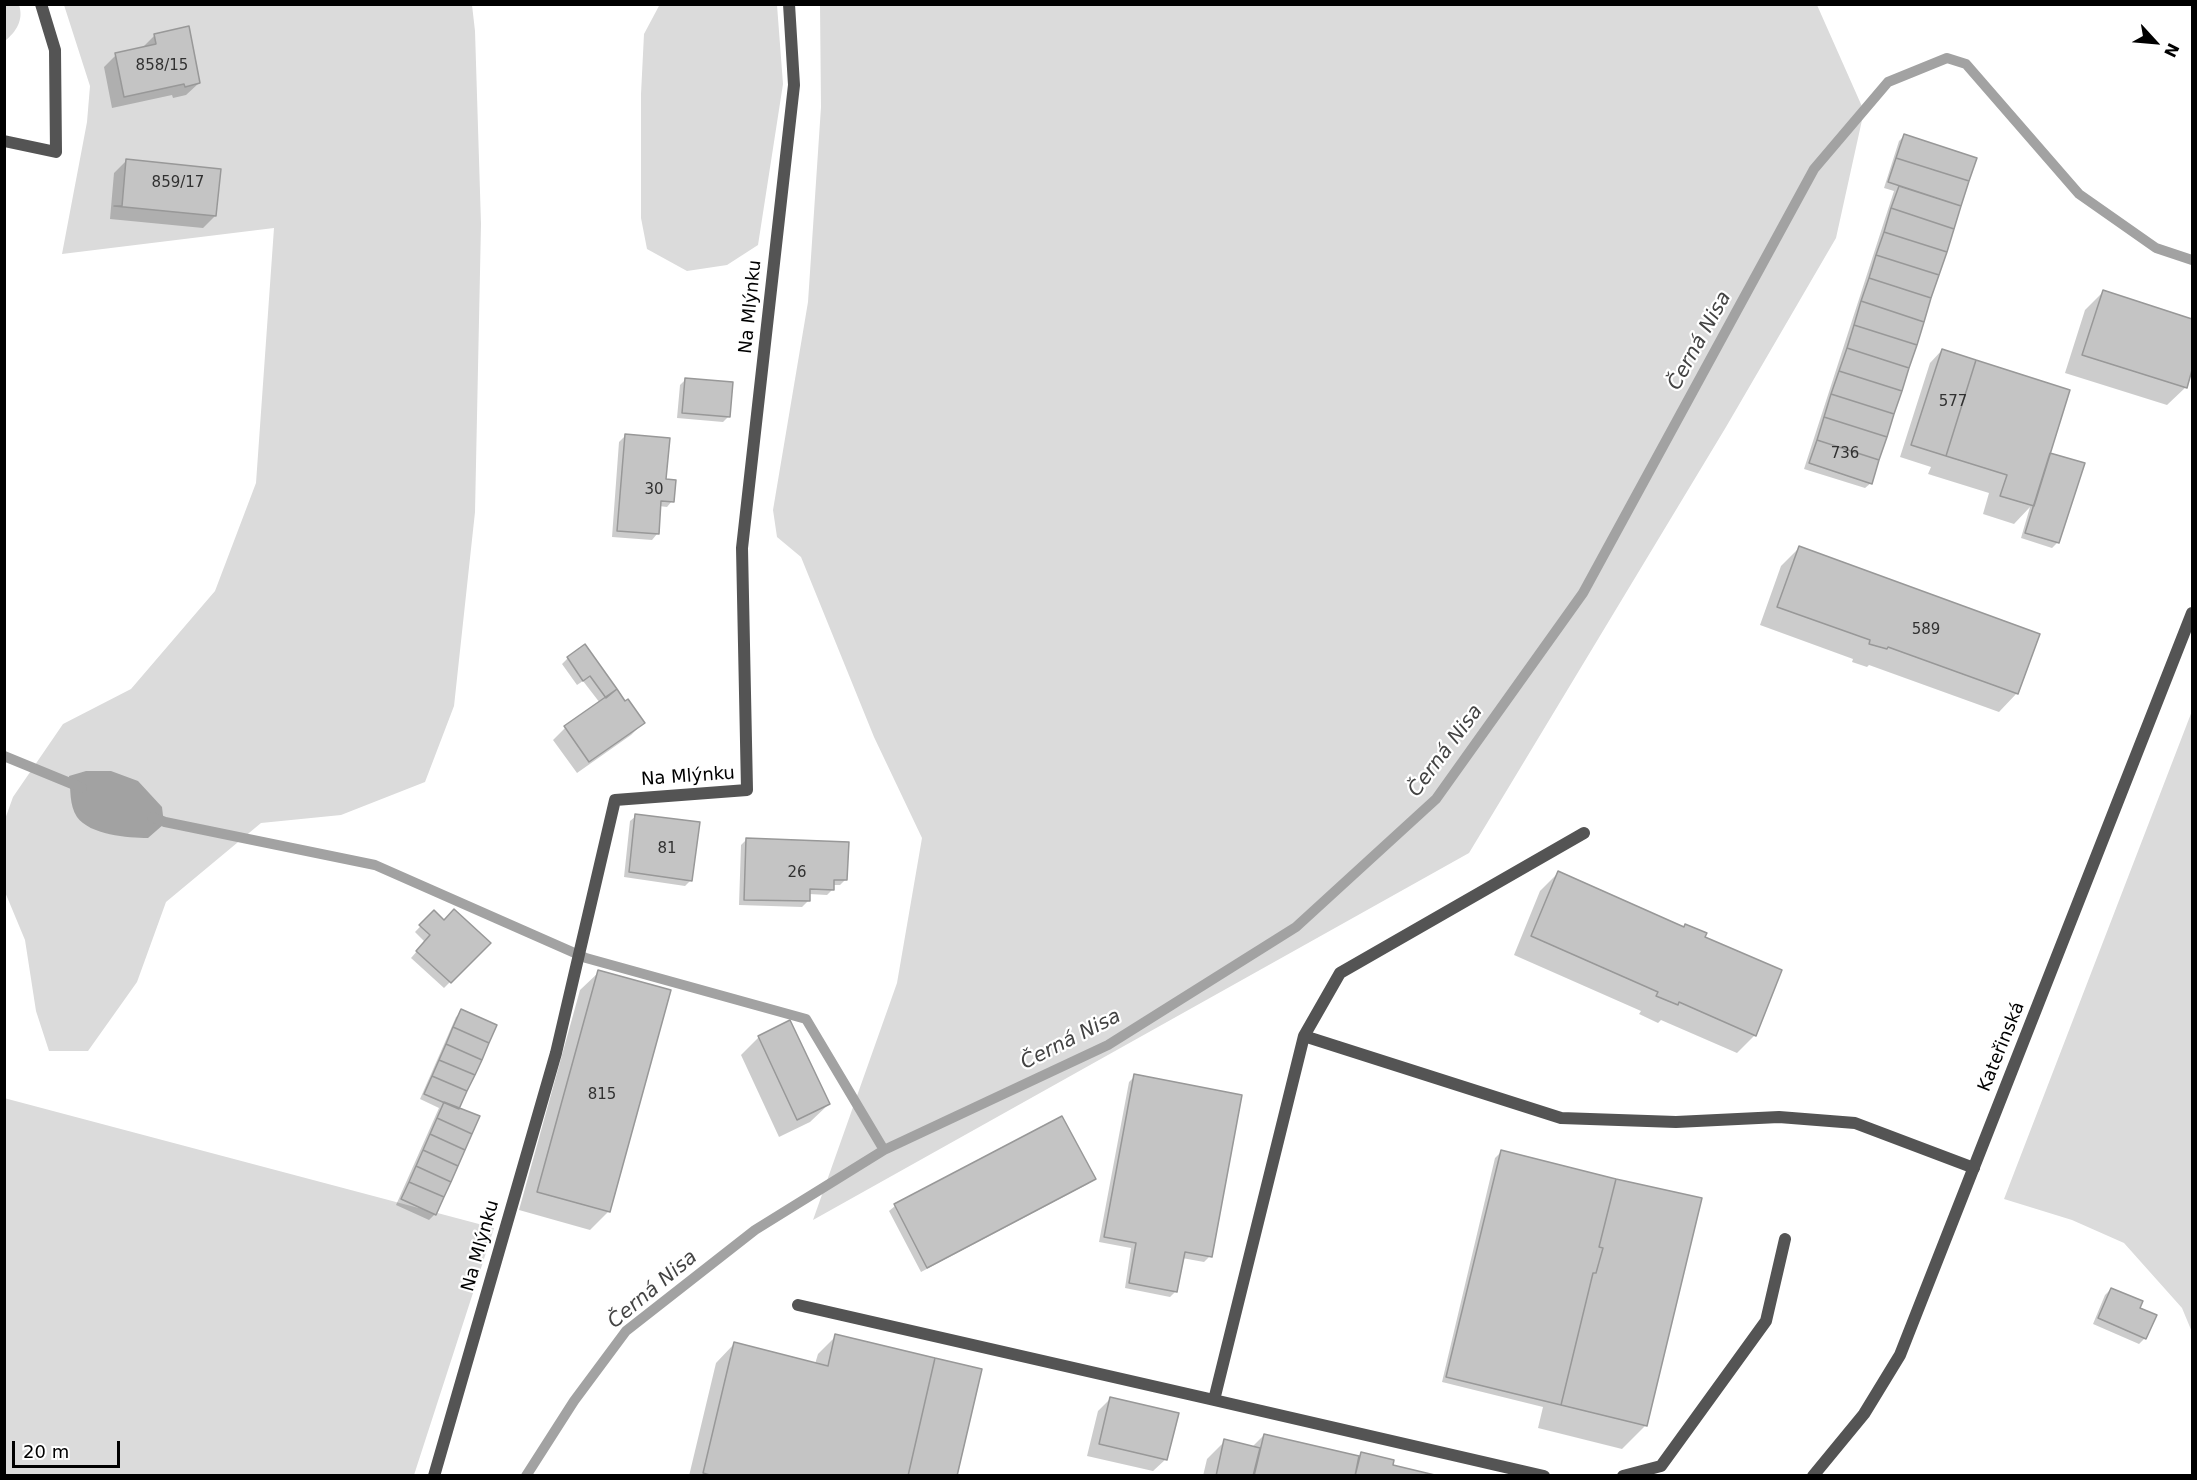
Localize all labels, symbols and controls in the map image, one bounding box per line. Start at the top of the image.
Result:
north arrow [2125,12,2185,72]
text: N [2160,40,2183,60]
house number: 858/15 [136,57,188,75]
house number: 859/17 [152,174,204,192]
street label: Na Mlýnku [735,259,767,355]
water label: Černá Nisa [1663,288,1737,394]
house number: 577 [1939,393,1967,411]
house number: 736 [1831,445,1859,463]
house number: 30 [644,481,664,499]
house number: 589 [1912,621,1940,639]
water label: Černá Nisa [1404,700,1488,802]
street label: Na Mlýnku [640,763,736,791]
house number: 81 [657,840,677,858]
house number: 26 [787,864,807,882]
street label: Kateřinská [1974,999,2030,1095]
water label: Černá Nisa [1017,1005,1125,1075]
house number: 815 [588,1086,616,1104]
street label: Na Mlýnku [458,1198,504,1294]
water label: Černá Nisa [604,1246,702,1334]
scale bar [15,1429,123,1467]
text: 20 m [23,1441,69,1462]

